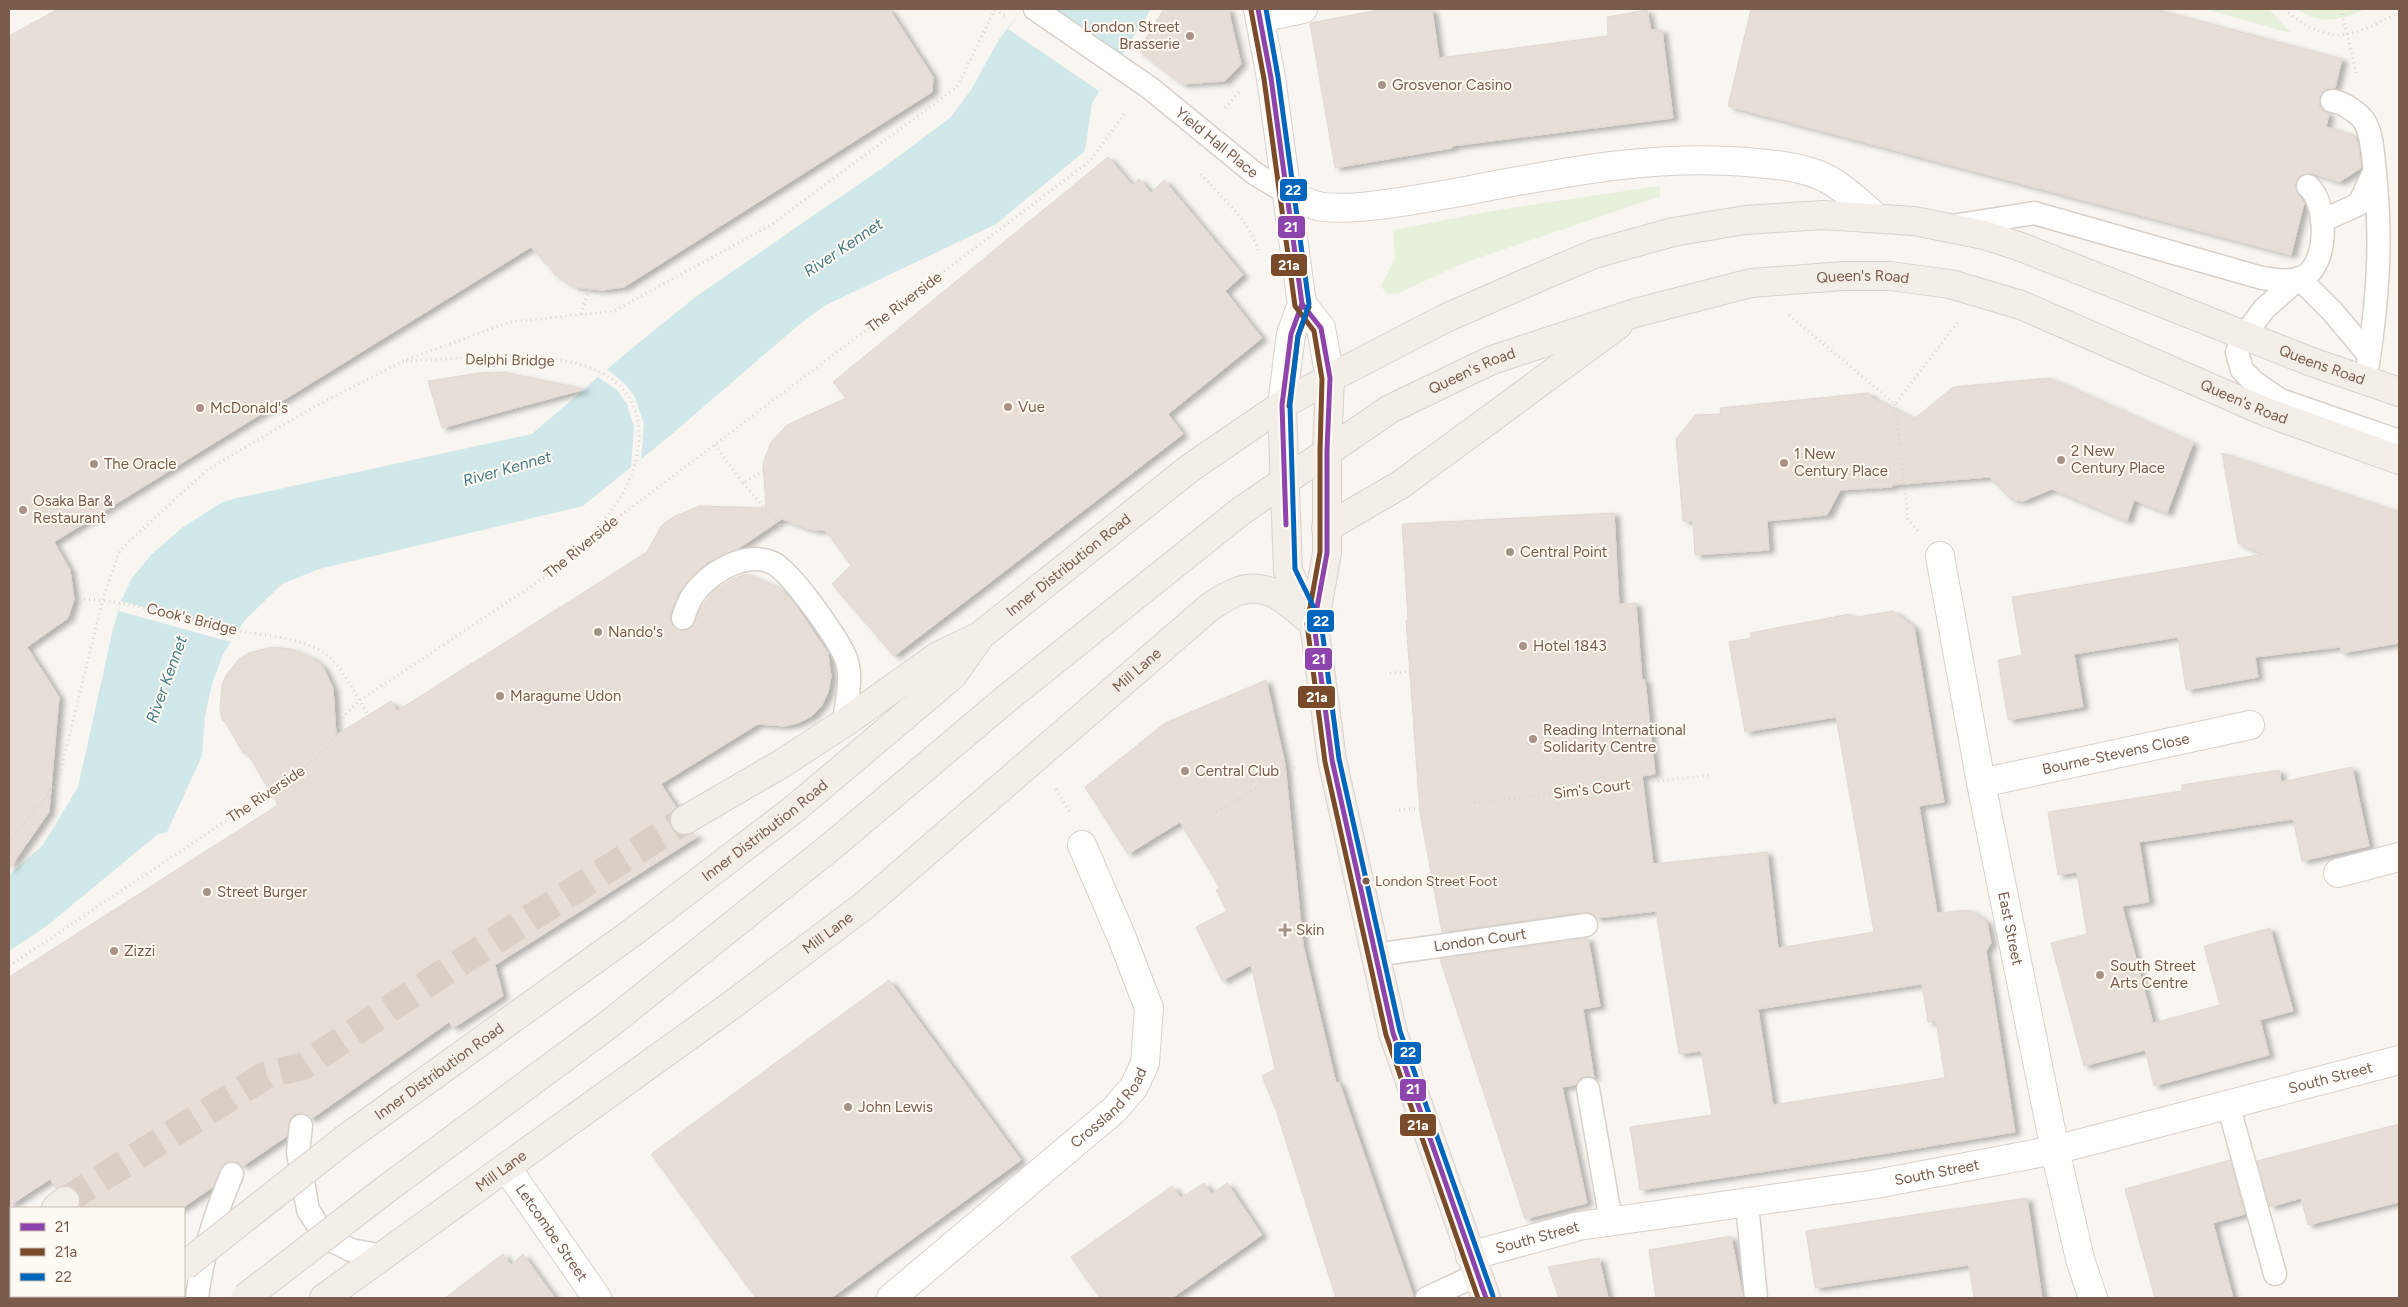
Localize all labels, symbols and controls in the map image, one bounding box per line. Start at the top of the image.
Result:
place label: London Street Brasserie [1084,18,1180,53]
marker: London Street Brasserie [1184,30,1196,42]
place label: Grosvenor Casino [1392,76,1512,94]
marker: Grosvenor Casino [1376,79,1388,91]
street label: Yield Hall Place [1172,104,1262,182]
line badge: 22 [1279,178,1308,202]
text: 22 [1285,182,1301,199]
water label: River Kennet [800,214,887,281]
line badge: 21 [1277,215,1306,239]
text: 21 [1284,219,1298,236]
line badge: 21a [1270,253,1308,277]
text: 21a [1278,257,1300,274]
street label: Queen's Road [1816,267,1910,287]
street label: The Riverside [863,268,945,336]
street label: Queens Road [2276,341,2367,389]
street label: Queen's Road [1426,344,1518,398]
street label: Delphi Bridge [465,350,555,370]
street label: Queen's Road [2198,375,2290,428]
place label: Vue [1018,398,1045,416]
place label: McDonald's [210,399,288,417]
marker: Vue [1002,401,1014,413]
marker: McDonald's [194,402,206,414]
place label: 2 New Century Place [2071,442,2165,477]
place label: 1 New Century Place [1794,445,1888,480]
water label: River Kennet [461,447,554,490]
marker: 2 New Century Place [2055,454,2067,466]
place label: The Oracle [104,455,177,473]
marker: 1 New Century Place [1778,457,1790,469]
marker: The Oracle [88,458,100,470]
place label: Osaka Bar & Restaurant [33,492,113,527]
marker: Osaka Bar & Restaurant [17,504,29,516]
street label: Inner Distribution Road [1002,510,1134,620]
street label: The Riverside [540,512,622,582]
place label: Central Point [1520,543,1608,561]
marker: Central Point [1504,546,1516,558]
street label: Cook's Bridge [145,599,239,639]
line badge: 22 [1306,609,1335,633]
text: 22 [1313,613,1329,630]
place label: Nando's [608,623,663,641]
marker: Nando's [592,626,604,638]
water label: River Kennet [142,632,191,725]
place label: Hotel 1843 [1533,637,1607,655]
marker: Hotel 1843 [1517,640,1529,652]
street label: Mill Lane [1109,644,1165,696]
line badge: 21 [1304,647,1333,671]
text: 21 [1312,651,1326,668]
line badge: 21a [1297,685,1336,709]
place label: Maragume Udon [510,687,621,705]
text: 21a [1306,689,1328,706]
marker: Maragume Udon [494,690,506,702]
place label: Reading International Solidarity Centre [1543,721,1686,756]
street label: Bourne-Stevens Close [2041,729,2191,779]
marker: Reading International Solidarity Centre [1527,733,1539,745]
street label: The Riverside [224,761,308,827]
place label: Central Club [1195,762,1279,780]
marker: Central Club [1179,765,1191,777]
street label: Sim's Court [1552,775,1632,803]
street label: Inner Distribution Road [698,776,831,885]
place label: London Street Foot [1375,873,1498,890]
marker: London Street Foot [1361,876,1371,886]
place label: Street Burger [217,883,307,901]
marker: Street Burger [201,886,213,898]
street label: East Street [1994,890,2027,967]
street label: Mill Lane [799,908,856,958]
place label: Skin [1296,921,1324,939]
marker: Skin [1278,923,1292,937]
street label: London Court [1433,925,1528,956]
place label: Zizzi [124,942,155,960]
marker: Zizzi [108,945,120,957]
place label: South Street Arts Centre [2110,957,2196,992]
marker: South Street Arts Centre [2094,969,2106,981]
street label: Inner Distribution Road [371,1019,507,1124]
line badge: 22 [1393,1041,1422,1065]
text: 22 [1400,1044,1416,1061]
street label: South Street [2287,1058,2375,1098]
street label: Crossland Road [1067,1065,1151,1152]
line badge: 21 [1399,1078,1427,1102]
text: 21 [1406,1081,1420,1098]
place label: John Lewis [858,1098,933,1116]
marker: John Lewis [842,1101,854,1113]
line badge: 21a [1399,1113,1437,1137]
text: 21a [1407,1117,1429,1134]
street label: Mill Lane [472,1146,530,1195]
street label: South Street [1893,1155,1981,1189]
street label: Letcombe Street [512,1181,592,1285]
legend [10,1207,185,1297]
street label: South Street [1494,1217,1582,1258]
text: 21 [55,1218,70,1236]
text: 21a [55,1243,77,1261]
text: 22 [55,1268,72,1286]

